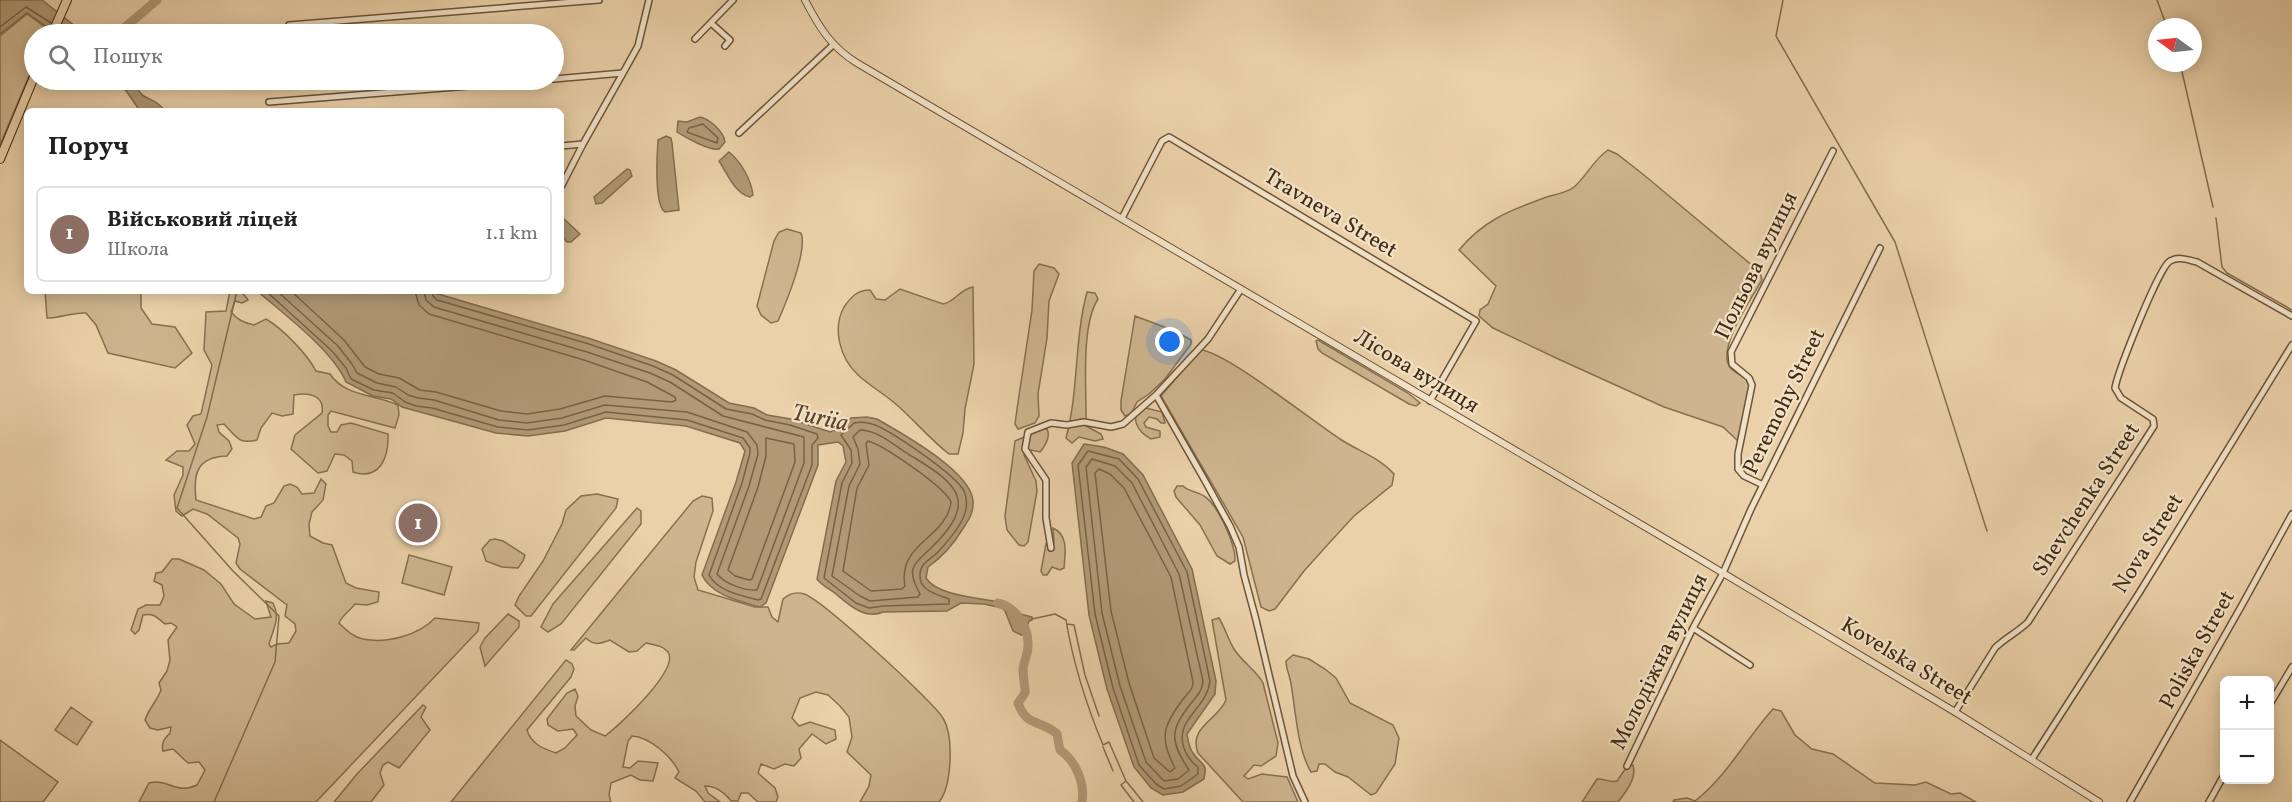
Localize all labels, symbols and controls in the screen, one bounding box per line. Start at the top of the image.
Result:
north arrow [2148,18,2202,72]
search box [24,24,564,90]
icon: search [45,41,78,74]
text: Пошук [93,42,163,73]
text: Поруч [48,129,129,165]
street label: Travneva Street [1257,162,1403,266]
street label: Польова вулиця [1708,187,1806,345]
text: Військовий ліцей [107,205,298,236]
text: 1 [65,220,74,248]
text: 1.1 km [485,220,538,248]
text: Школа [107,236,169,264]
street label: Лісова вулиця [1347,322,1485,422]
street label: Peremohy Street [1736,324,1834,480]
your location [1155,327,1184,356]
water label: Turiia [789,396,851,442]
street label: Shevchenka Street [2026,417,2149,583]
street label: Nova Street [2106,488,2192,600]
pin: 1 [398,500,438,546]
street label: Молодіжна вулиця [1604,569,1716,755]
street label: Poliska Street [2153,585,2244,715]
street label: Kovelska Street [1834,611,1978,714]
map controls [2220,676,2274,784]
button: + [2220,676,2274,730]
button: − [2220,730,2274,784]

